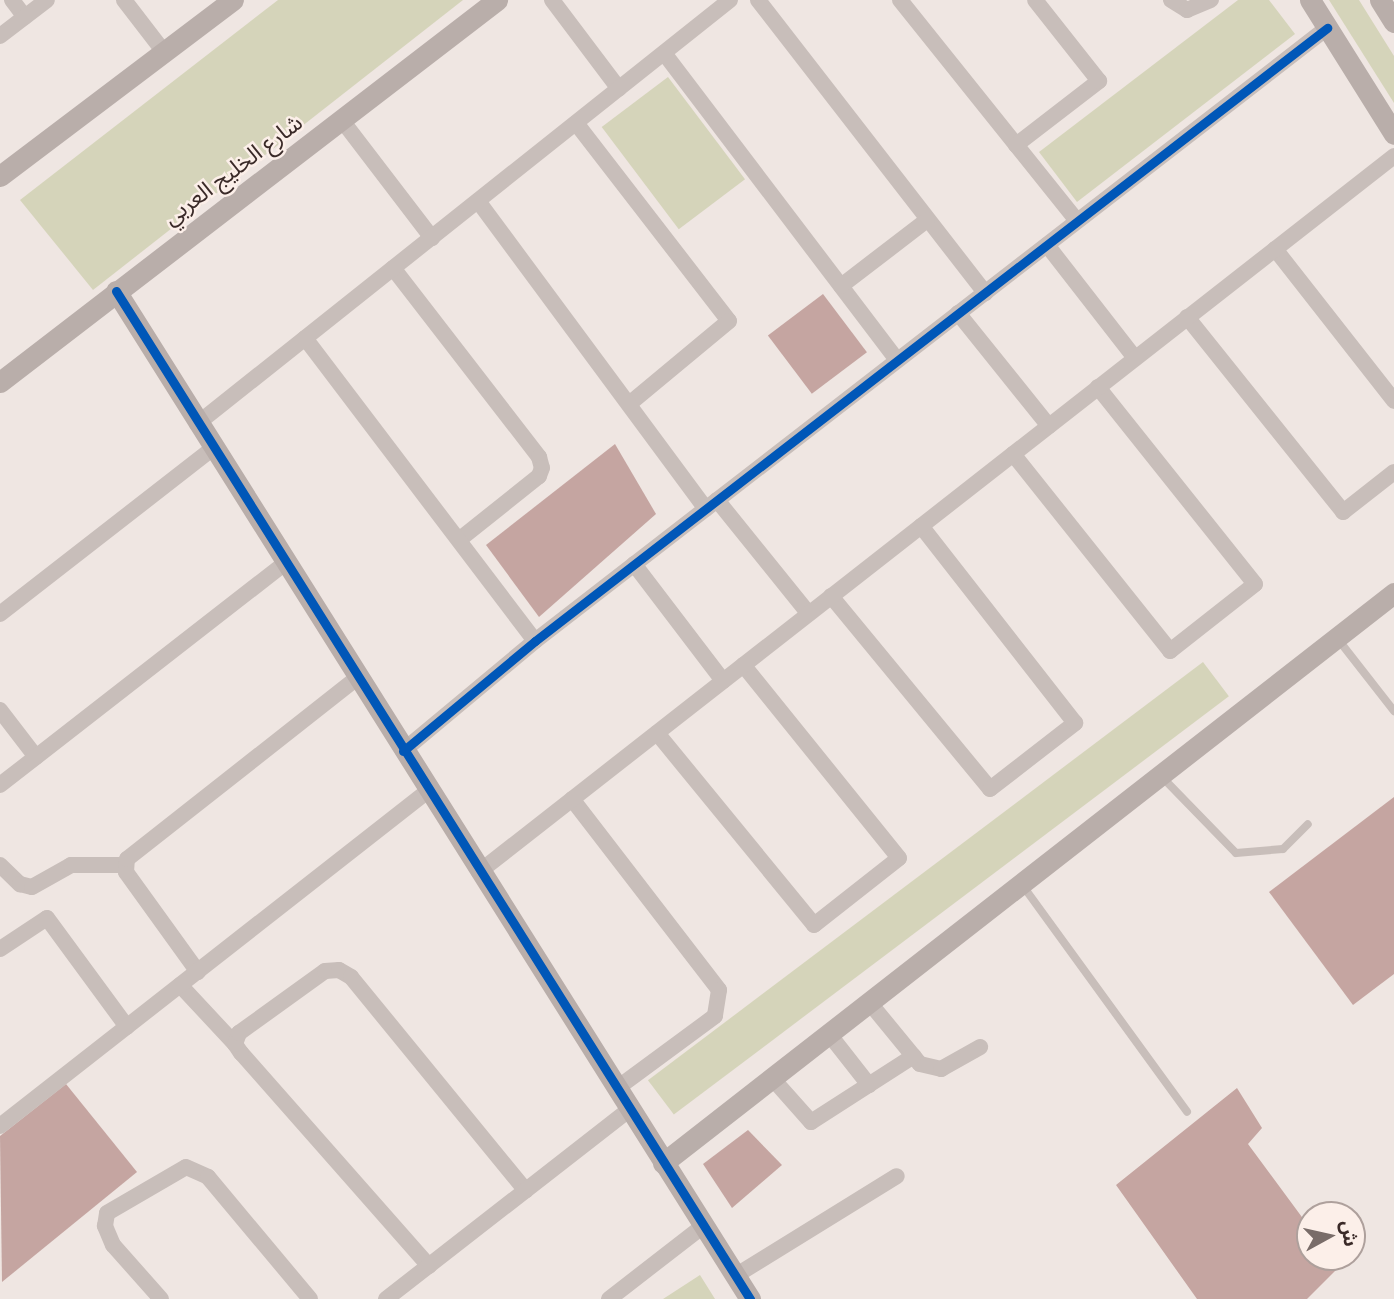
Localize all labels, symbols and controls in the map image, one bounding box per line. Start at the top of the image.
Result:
street label: شارع الخليج العربي [157,108,307,230]
north arrow [1296,1201,1366,1271]
text: ش [1336,1219,1364,1248]

